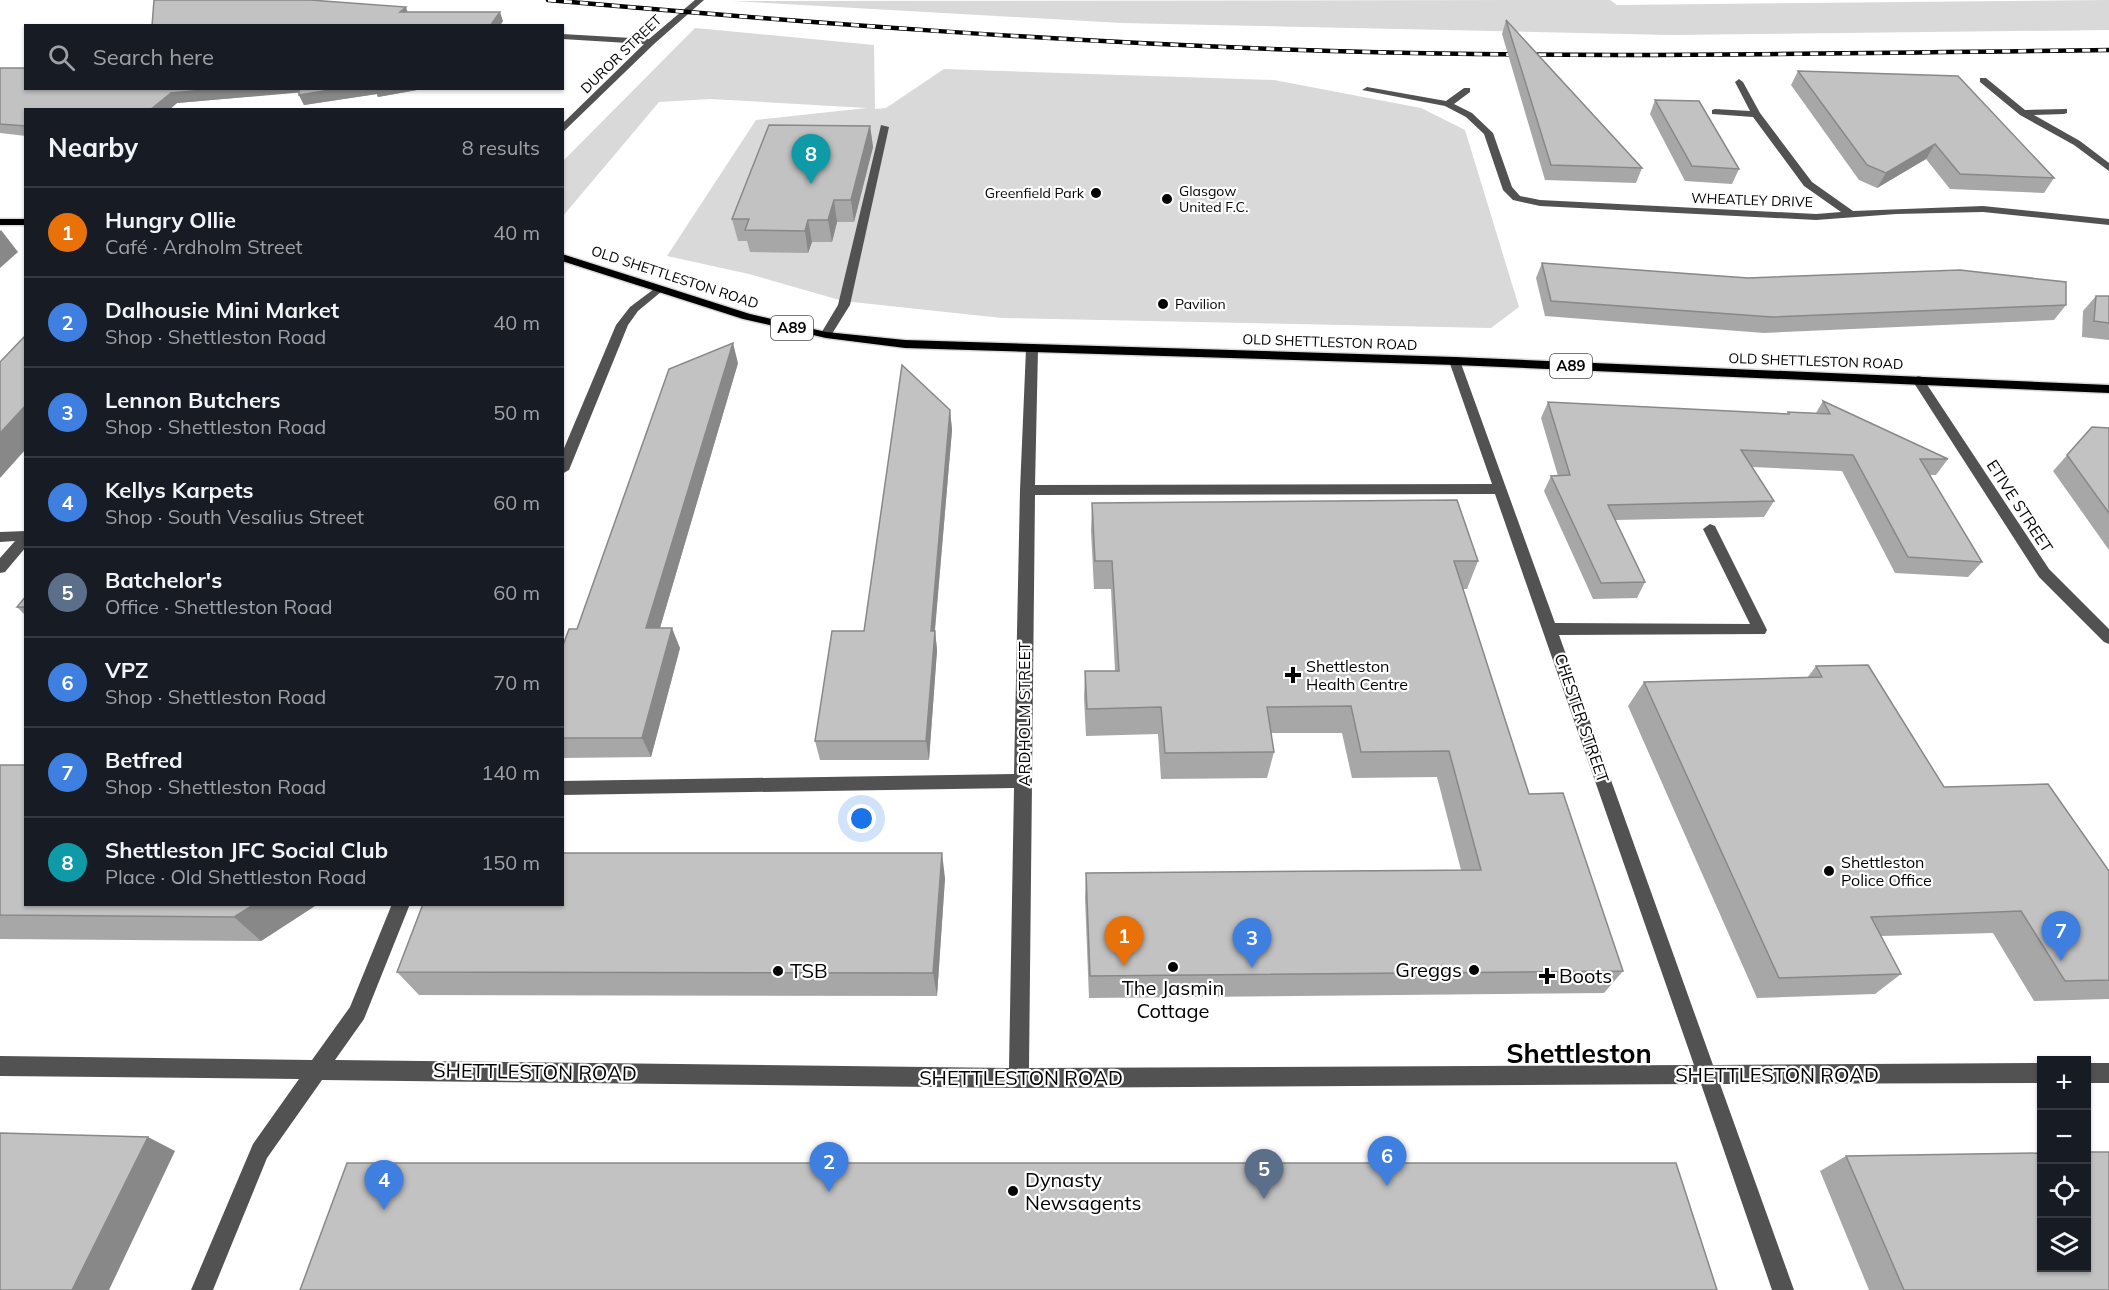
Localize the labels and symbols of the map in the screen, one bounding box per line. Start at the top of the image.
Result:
street label: DUROR STREET [577,10,666,97]
pin: 8 [792,134,830,184]
place label: Glasgow United F.C. [1179,182,1248,216]
place label: Greenfield Park [985,184,1085,202]
marker: Greenfield Park [1089,186,1103,200]
street label: WHEATLEY DRIVE [1691,189,1813,211]
marker: Glasgow United F.C. [1160,192,1174,206]
street label: OLD SHETTLESTON ROAD [589,241,761,313]
place label: Pavilion [1175,295,1226,313]
marker: Pavilion [1156,297,1170,311]
road number: A89 [771,316,813,340]
street label: OLD SHETTLESTON ROAD [1242,330,1418,354]
street label: OLD SHETTLESTON ROAD [1728,349,1904,373]
road number: A89 [1550,354,1592,378]
street label: ETIVE STREET [1983,456,2058,556]
street label: ARDHOLM STREET [1014,641,1034,786]
street label: CHESTER STREET [1551,651,1614,786]
place label: Shettleston Health Centre [1306,656,1408,694]
marker: Shettleston Health Centre [1284,666,1302,684]
your location [847,804,876,833]
place label: Shettleston Police Office [1841,852,1932,890]
marker: Shettleston Police Office [1822,864,1836,878]
pin: 7 [2042,912,2080,961]
pin: 1 [1104,916,1144,966]
pin: 3 [1232,918,1272,968]
place label: Greggs [1395,957,1462,982]
place label: TSB [790,958,828,983]
marker: The Jasmin Cottage [1166,960,1180,974]
marker: Greggs [1467,963,1481,977]
place label: Boots [1559,963,1612,988]
marker: TSB [771,964,785,978]
marker: Boots [1540,969,1554,983]
place label: The Jasmin Cottage [1122,975,1224,1023]
district label: Shettleston [1506,1036,1652,1070]
street label: SHETTLESTON ROAD [433,1057,637,1086]
street label: SHETTLESTON ROAD [1675,1062,1879,1087]
street label: SHETTLESTON ROAD [919,1065,1123,1090]
pin: 6 [1368,1136,1406,1186]
pin: 2 [810,1142,848,1192]
pin: 5 [1244,1150,1284,1199]
pin: 4 [364,1160,404,1210]
place label: Dynasty Newsagents [1025,1167,1141,1215]
marker: Dynasty Newsagents [1006,1184,1020,1198]

